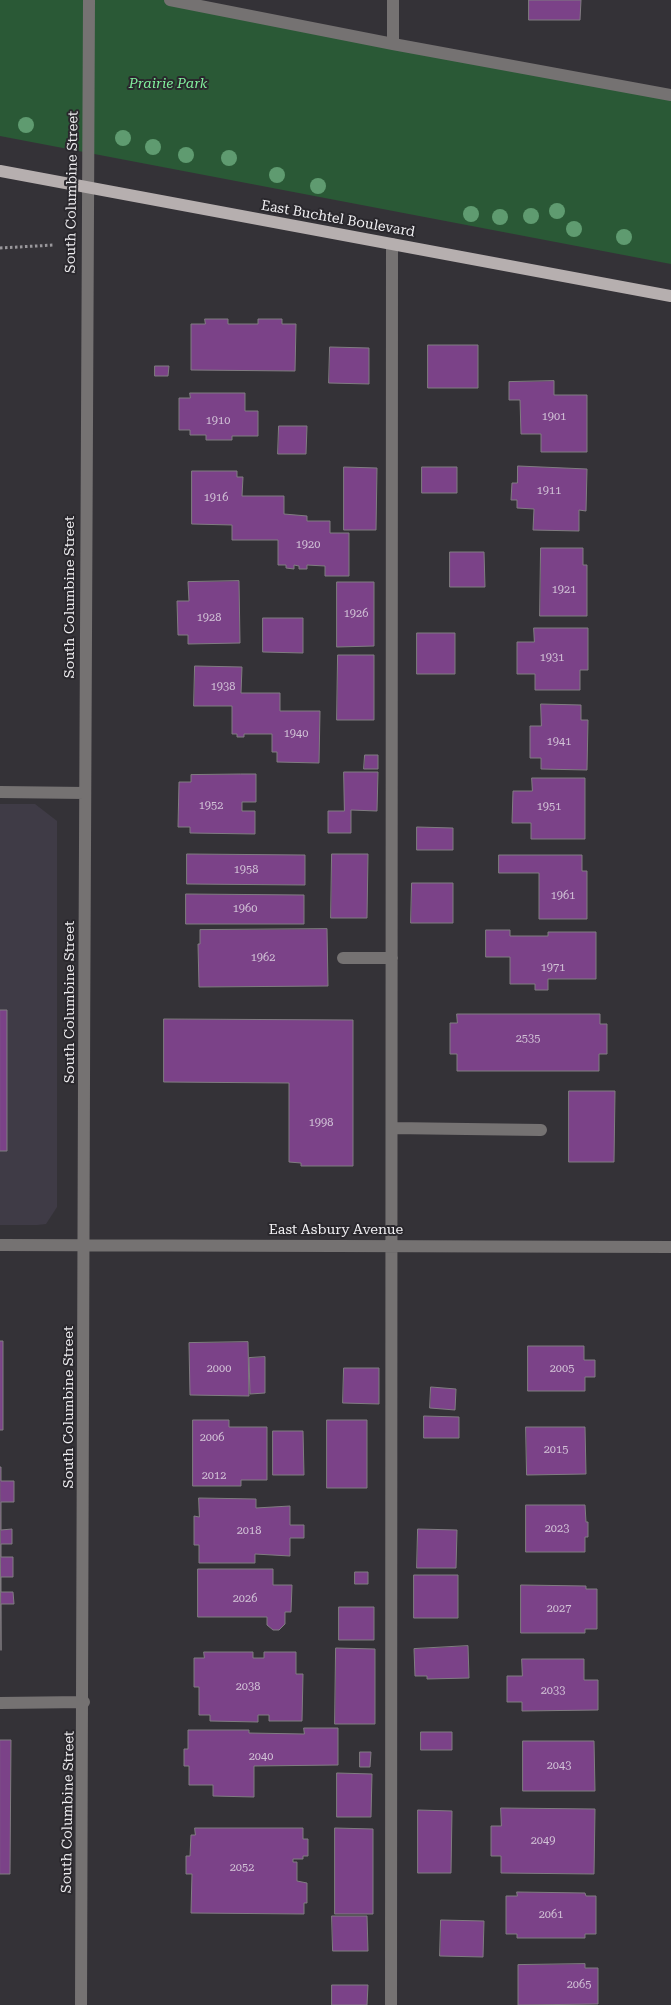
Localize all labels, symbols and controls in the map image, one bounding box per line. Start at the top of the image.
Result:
park label: Prairie Park [129,76,207,92]
street label: South Columbine Street [62,111,82,273]
street label: East Buchtel Boulevard [260,197,416,241]
house number: 1901 [542,410,566,424]
house number: 1910 [206,414,230,428]
house number: 1911 [537,484,561,498]
house number: 1916 [204,491,228,505]
street label: South Columbine Street [62,516,78,678]
house number: 1920 [296,538,320,552]
house number: 1921 [552,583,576,597]
house number: 1926 [344,607,368,621]
house number: 1928 [197,611,221,625]
house number: 1931 [540,651,564,665]
house number: 1938 [211,680,235,694]
house number: 1940 [284,727,308,741]
house number: 1941 [547,735,571,749]
house number: 1952 [199,799,223,813]
house number: 1951 [537,800,561,814]
house number: 1958 [234,863,258,877]
house number: 1961 [551,889,575,903]
house number: 1960 [233,902,257,916]
street label: South Columbine Street [62,921,78,1083]
house number: 1962 [251,951,275,965]
house number: 1971 [541,961,565,975]
house number: 2535 [516,1032,540,1046]
house number: 1998 [309,1116,333,1130]
street label: East Asbury Avenue [269,1222,403,1238]
street label: South Columbine Street [61,1326,77,1488]
house number: 2000 [207,1362,231,1376]
house number: 2005 [550,1362,574,1376]
house number: 2006 [200,1431,224,1445]
house number: 2015 [544,1443,568,1457]
house number: 2012 [202,1469,226,1483]
house number: 2023 [545,1522,569,1536]
house number: 2018 [237,1524,261,1538]
house number: 2026 [233,1592,257,1606]
house number: 2027 [547,1602,571,1616]
house number: 2038 [236,1680,260,1694]
house number: 2033 [541,1684,565,1698]
street label: South Columbine Street [58,1731,78,1893]
house number: 2040 [249,1750,273,1764]
house number: 2043 [547,1759,571,1773]
house number: 2049 [531,1834,555,1848]
house number: 2052 [230,1861,254,1875]
house number: 2061 [539,1908,563,1922]
house number: 2065 [567,1978,591,1992]

